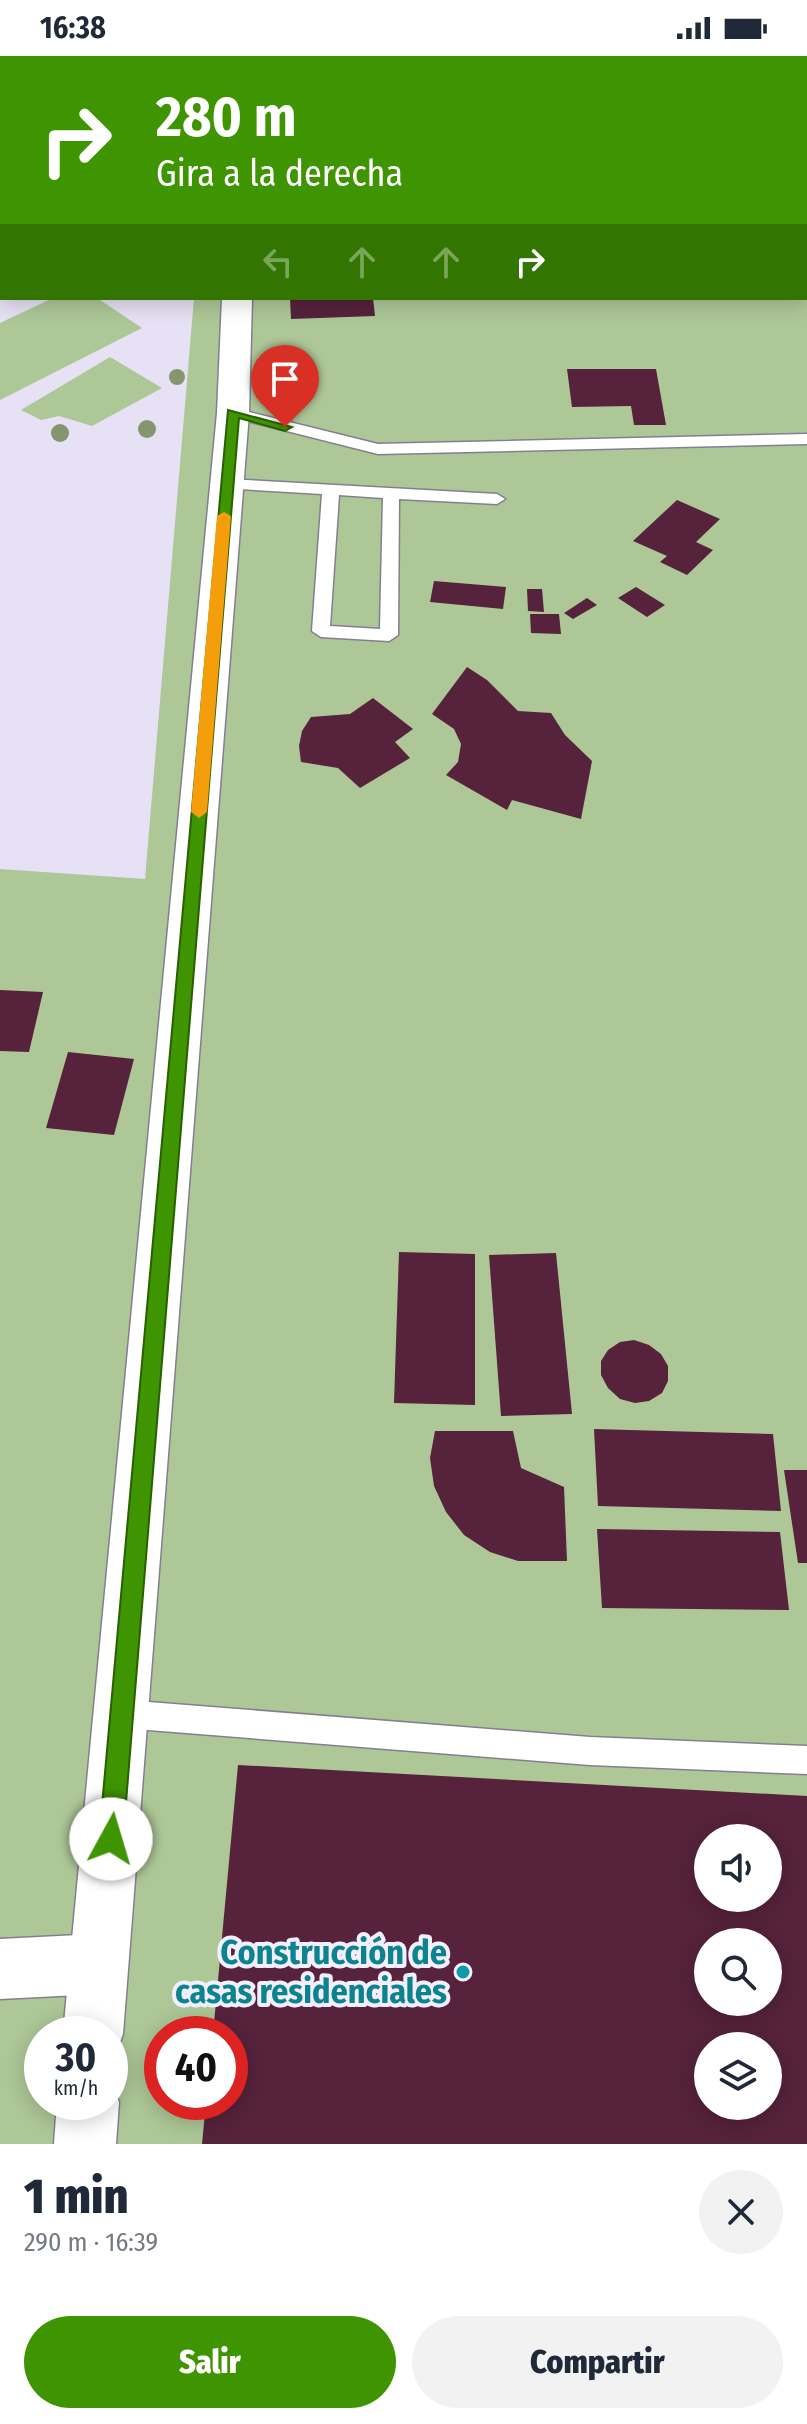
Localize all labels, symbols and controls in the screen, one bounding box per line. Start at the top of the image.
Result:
text: 16:38 [40,10,106,46]
text: 280 m [156,84,296,151]
icon: right [24,88,128,192]
text: Gira a la derecha [156,152,403,196]
icon: left [256,240,300,284]
icon: ahead [340,240,384,284]
icon: ahead [424,240,468,284]
icon: right [508,240,552,284]
pin [251,345,319,427]
icon: arrive [263,357,307,401]
position arrow [69,1797,153,1881]
map controls [694,1824,782,2120]
button: sound [694,1824,782,1912]
button: search [694,1928,782,2016]
place label: Construcción de casas residenciales [175,1932,447,2012]
marker: Construcción de casas residenciales [454,1963,472,1981]
speed limit sign: 40 [144,2016,248,2120]
button: layers [694,2032,782,2120]
text: 30 [56,2034,96,2082]
text: km/h [54,2076,98,2100]
text: 1 min [24,2168,128,2226]
button: close [699,2170,783,2254]
text: 290 m · 16:39 [24,2227,158,2258]
button: Salir [24,2316,396,2408]
button: Compartir [412,2316,783,2408]

